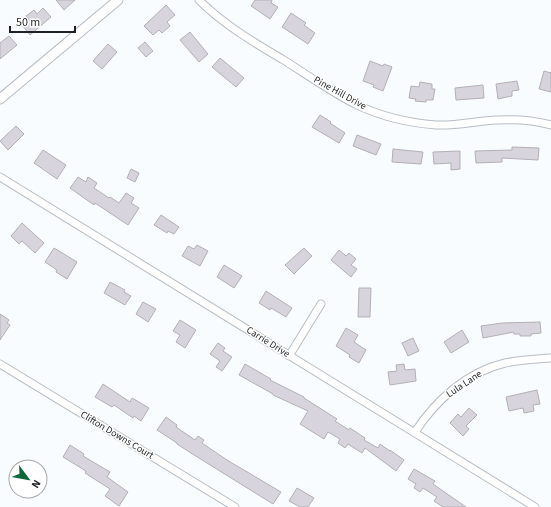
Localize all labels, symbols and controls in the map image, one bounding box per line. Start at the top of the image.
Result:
scale bar [10,8,75,34]
text: 50 m [16,14,40,31]
street label: Pine Hill Drive [311,73,369,113]
street label: Carrie Drive [244,323,292,361]
street label: Lula Lane [443,367,485,401]
street label: Clifton Downs Court [78,408,157,463]
north arrow [8,459,48,499]
text: N [28,477,44,491]

